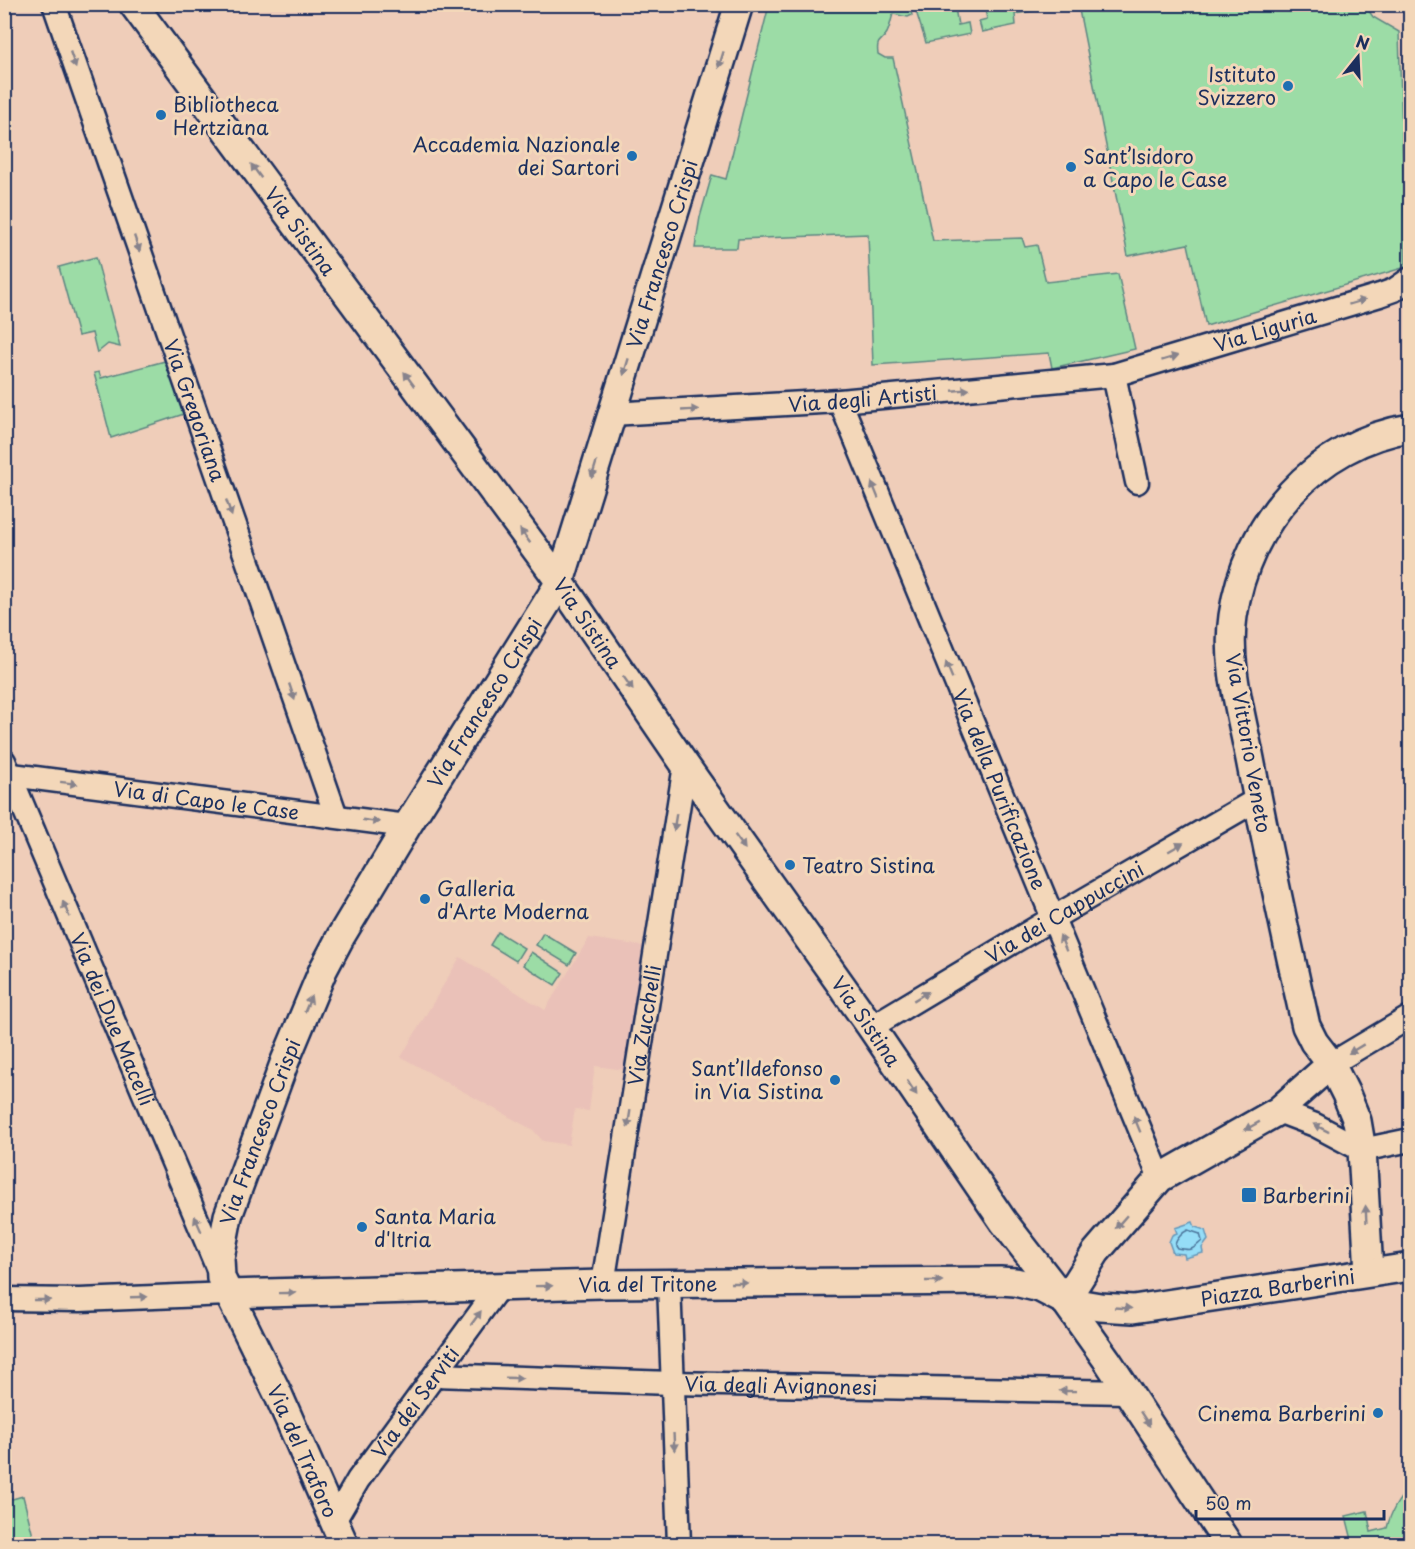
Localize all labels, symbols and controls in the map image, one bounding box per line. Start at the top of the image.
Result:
north arrow [1328,27,1388,87]
text: N [1353,28,1373,55]
one-way arrow [69,51,79,69]
one-way arrow [716,51,725,69]
place label: Istituto Svizzero [1197,59,1276,112]
marker: Istituto Svizzero [1281,79,1295,93]
place label: Bibliotheca Hertziana [173,89,279,142]
marker: Bibliotheca Hertziana [154,108,168,122]
place label: Accademia Nazionale dei Sartori [413,129,620,182]
place label: Sant’Isidoro a Capo le Case [1083,141,1227,194]
marker: Accademia Nazionale dei Sartori [625,149,639,163]
street label: Via Francesco Crispi [618,156,705,352]
marker: Sant’Isidoro a Capo le Case [1064,160,1078,174]
one-way arrow [250,164,262,180]
street label: Via Sistina [258,180,344,282]
one-way arrow [133,235,143,253]
one-way arrow [1348,297,1366,306]
street label: Via Liguria [1210,300,1320,359]
street label: Via Gregoriana [156,335,234,486]
one-way arrow [1161,353,1179,362]
one-way arrow [621,358,630,376]
one-way arrow [403,371,415,387]
street label: Via degli Artisti [787,377,938,419]
one-way arrow [952,385,971,395]
one-way arrow [681,405,700,414]
one-way arrow [589,461,598,479]
one-way arrow [870,480,880,498]
one-way arrow [224,499,234,517]
one-way arrow [519,528,531,543]
street label: Via Sistina [546,571,630,675]
street label: Via Francesco Crispi [420,612,549,794]
street label: Via Vittorio Veneto [1218,651,1280,835]
one-way arrow [944,661,953,679]
one-way arrow [622,675,633,691]
one-way arrow [288,683,298,701]
street label: Via della Purificazione [945,684,1055,894]
street label: Via di Capo le Case [112,773,301,827]
one-way arrow [59,778,78,787]
one-way arrow [670,813,679,832]
one-way arrow [362,816,381,825]
one-way arrow [734,835,746,850]
one-way arrow [1168,841,1184,852]
place label: Teatro Sistina [802,850,935,880]
street label: Via dei Cappuccini [979,853,1149,970]
marker: Teatro Sistina [783,858,797,872]
place label: Galleria d'Arte Moderna [437,873,589,926]
marker: Galleria d'Arte Moderna [418,892,432,906]
one-way arrow [61,899,71,917]
street label: Via dei Due Macelli [63,928,162,1110]
one-way arrow [1058,934,1068,952]
street label: Via Zucchelli [620,963,668,1088]
street label: Via Sistina [824,970,909,1073]
one-way arrow [912,992,929,1002]
one-way arrow [303,994,313,1012]
street label: Via Francesco Crispi [212,1034,308,1227]
one-way arrow [1347,1044,1364,1054]
place label: Sant’Ildefonso in Via Sistina [691,1053,824,1106]
marker: Sant’Ildefonso in Via Sistina [828,1073,842,1087]
one-way arrow [907,1080,918,1097]
one-way arrow [624,1109,633,1128]
one-way arrow [1132,1114,1142,1132]
one-way arrow [1243,1121,1260,1131]
one-way arrow [1313,1123,1330,1133]
place label: Barberini [1262,1180,1350,1210]
marker: Barberini [1240,1186,1258,1204]
place label: Santa Maria d'Itria [374,1201,496,1254]
one-way arrow [1361,1204,1370,1223]
one-way arrow [1115,1214,1128,1229]
one-way arrow [194,1215,203,1232]
marker: Santa Maria d'Itria [355,1220,369,1234]
street label: Piazza Barberini [1198,1261,1357,1314]
street label: Via del Tritone [578,1268,718,1300]
one-way arrow [925,1276,944,1286]
one-way arrow [730,1278,749,1288]
one-way arrow [535,1281,554,1291]
one-way arrow [277,1288,296,1298]
one-way arrow [129,1293,148,1302]
one-way arrow [33,1295,52,1304]
one-way arrow [1113,1304,1132,1313]
one-way arrow [470,1311,482,1327]
street label: Via dei Serviti [364,1340,466,1464]
street label: Via degli Avignonesi [684,1368,877,1402]
one-way arrow [505,1373,524,1383]
street label: Via del Traforo [260,1379,346,1523]
one-way arrow [1059,1386,1078,1396]
place label: Cinema Barberini [1197,1398,1366,1428]
marker: Cinema Barberini [1371,1406,1385,1420]
one-way arrow [1139,1411,1150,1427]
one-way arrow [670,1432,679,1451]
scale bar [1196,1483,1384,1521]
text: 50 m [1205,1489,1252,1516]

